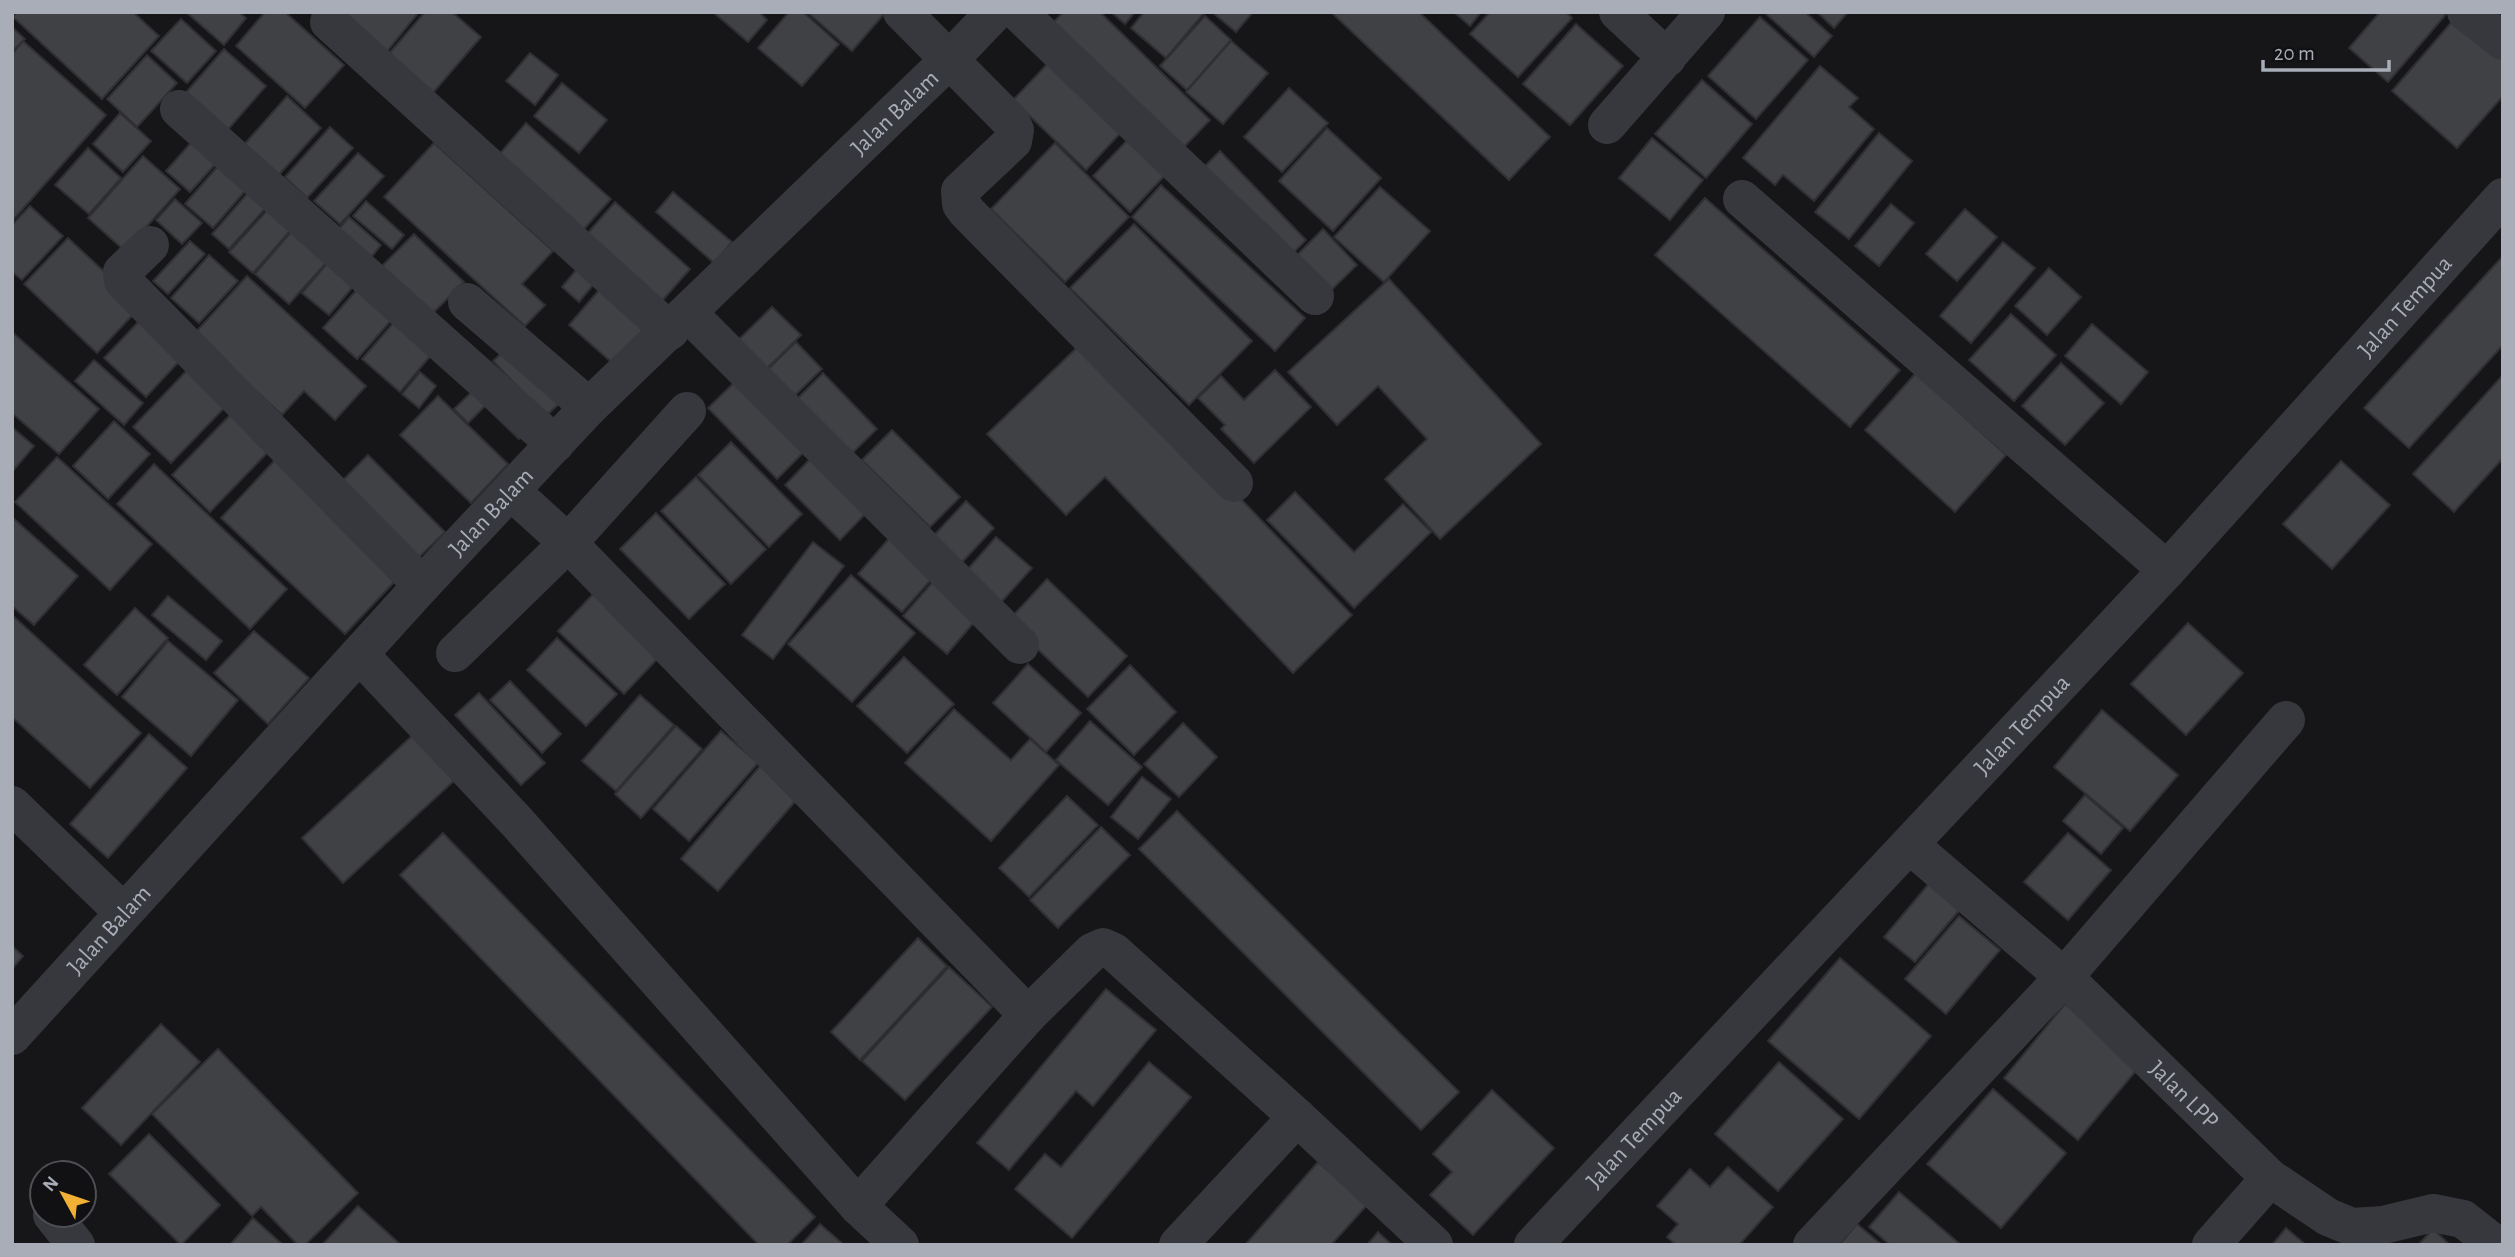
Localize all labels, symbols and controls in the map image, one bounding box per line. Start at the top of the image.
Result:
scale bar [2263,28,2389,72]
text: 20 m [2274,43,2315,64]
street label: Jalan Balam [847,66,944,160]
street label: Jalan Tempua [2354,252,2457,362]
street label: Jalan Balam [445,464,538,561]
street label: Jalan Tempua [1970,671,2075,780]
street label: Jalan Balam [63,881,156,979]
street label: Jalan LPP [2144,1056,2223,1134]
street label: Jalan Tempua [1582,1084,1687,1193]
north arrow [28,1159,98,1229]
text: N [40,1173,63,1195]

